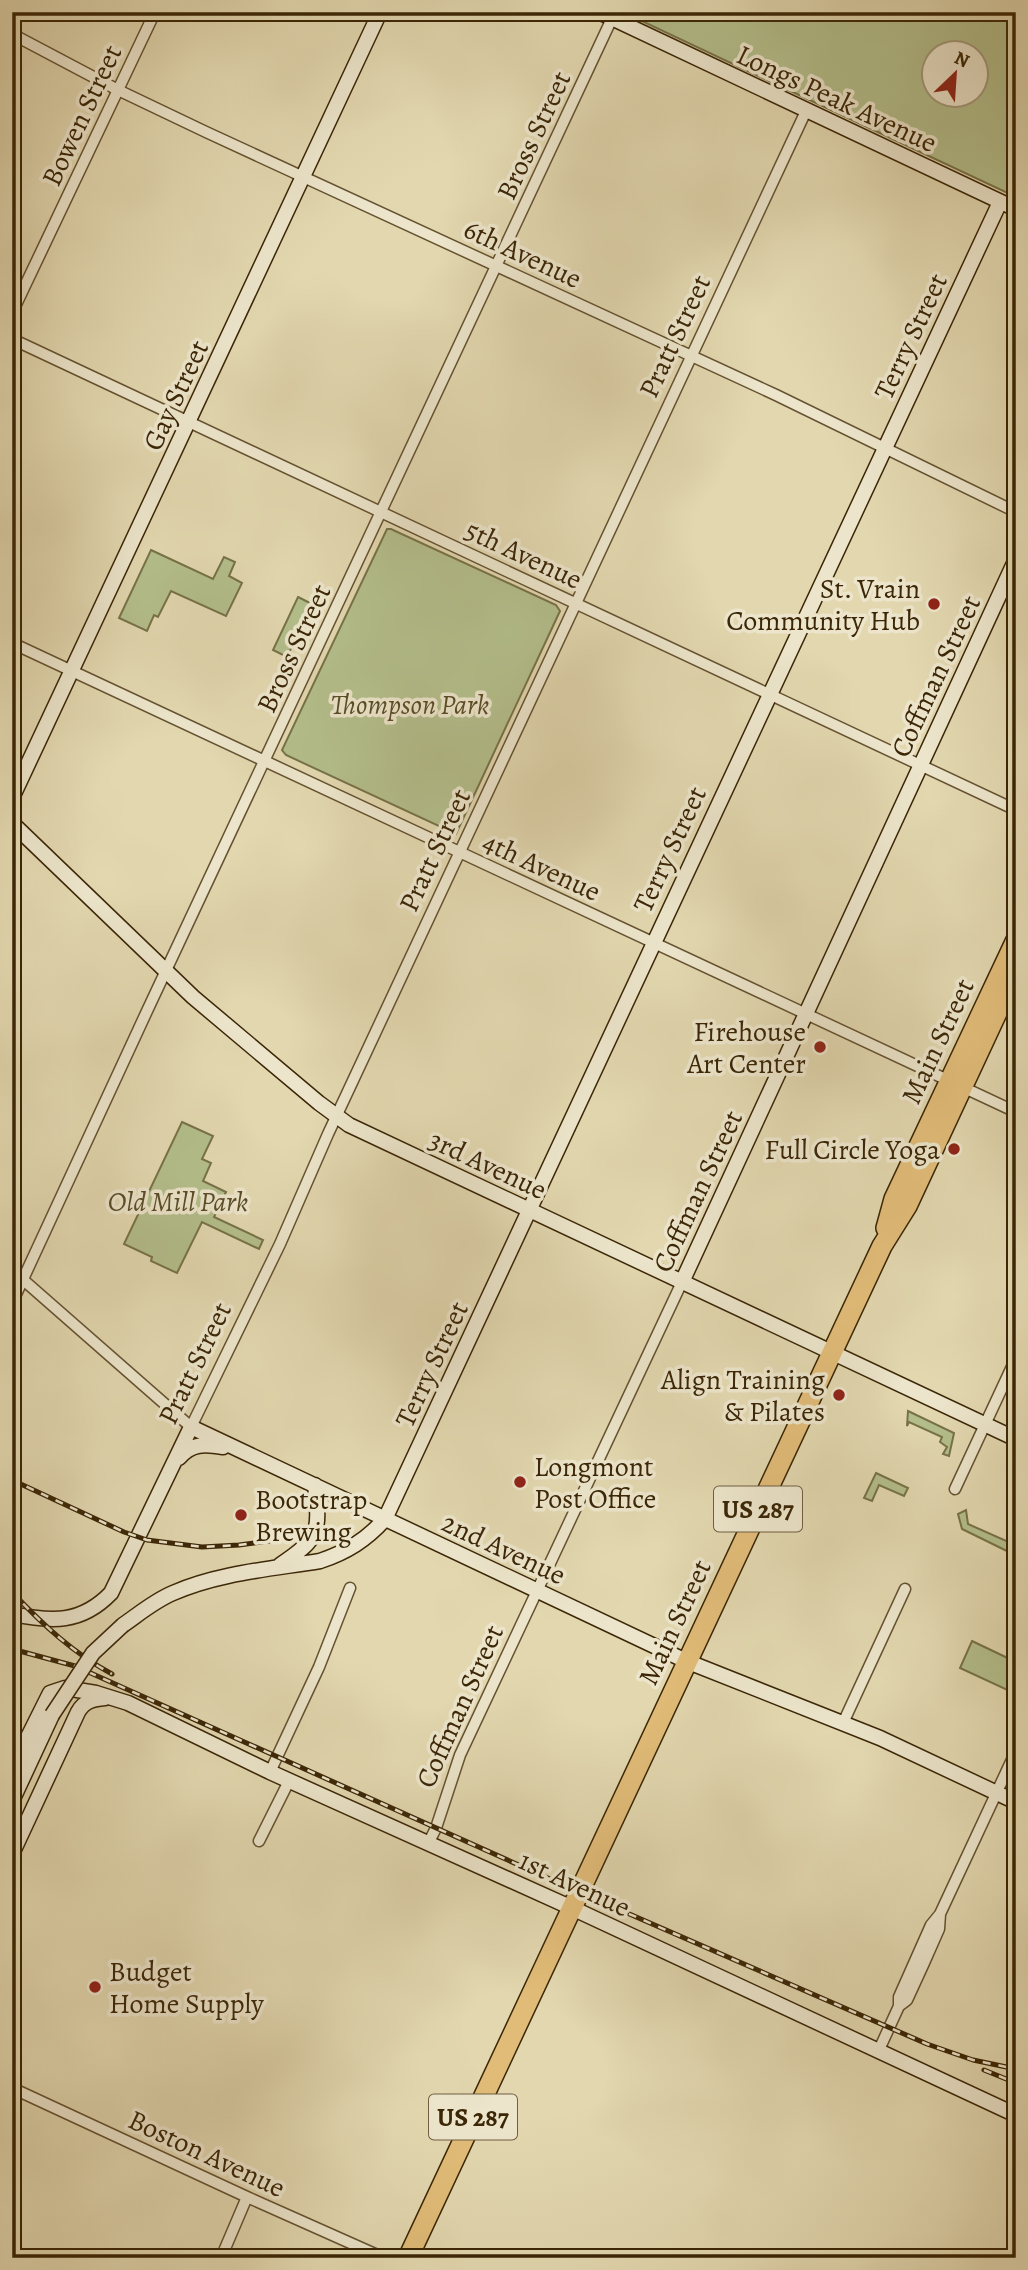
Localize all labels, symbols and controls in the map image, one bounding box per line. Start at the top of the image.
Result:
street label: Longs Peak Avenue [730,36,943,162]
north arrow [920,38,990,108]
street label: Bowen Street [33,39,131,192]
text: N [950,45,974,74]
street label: Bross Street [488,65,580,206]
street label: 6th Avenue [457,210,588,298]
street label: Terry Street [865,267,957,406]
street label: Pratt Street [630,269,720,404]
street label: Gay Street [134,334,218,457]
street label: 5th Avenue [459,511,588,599]
place label: St. Vrain Community Hub [726,570,920,640]
street label: Bross Street [248,578,340,719]
street label: Coffman Street [882,589,990,764]
marker: St. Vrain Community Hub [926,596,942,612]
park label: Thompson Park [331,686,489,724]
street label: Terry Street [624,780,716,919]
street label: Pratt Street [390,783,480,918]
street label: 4th Avenue [477,823,607,911]
street label: Main Street [892,973,983,1110]
place label: Firehouse Art Center [686,1013,806,1083]
marker: Firehouse Art Center [812,1039,828,1055]
street label: Coffman Street [644,1104,752,1279]
street label: 3rd Avenue [422,1121,553,1209]
place label: Full Circle Yoga [765,1131,940,1169]
marker: Full Circle Yoga [946,1141,962,1157]
park label: Old Mill Park [108,1183,248,1221]
street label: Terry Street [386,1295,478,1434]
street label: Pratt Street [149,1296,241,1431]
place label: Align Training & Pilates [660,1361,825,1431]
marker: Align Training & Pilates [831,1387,847,1403]
place label: Longmont Post Office [534,1448,656,1518]
marker: Longmont Post Office [512,1474,528,1490]
place label: Bootstrap Brewing [255,1481,367,1551]
road number: US 287 [714,1486,802,1532]
street label: 2nd Avenue [435,1504,572,1594]
marker: Bootstrap Brewing [233,1507,249,1523]
street label: Main Street [629,1554,720,1691]
street label: Coffman Street [407,1619,513,1794]
street label: 1st Avenue [513,1842,637,1926]
place label: Budget Home Supply [109,1953,264,2023]
marker: Budget Home Supply [87,1979,103,1995]
road number: US 287 [429,2094,517,2140]
street label: Boston Avenue [122,2101,291,2207]

